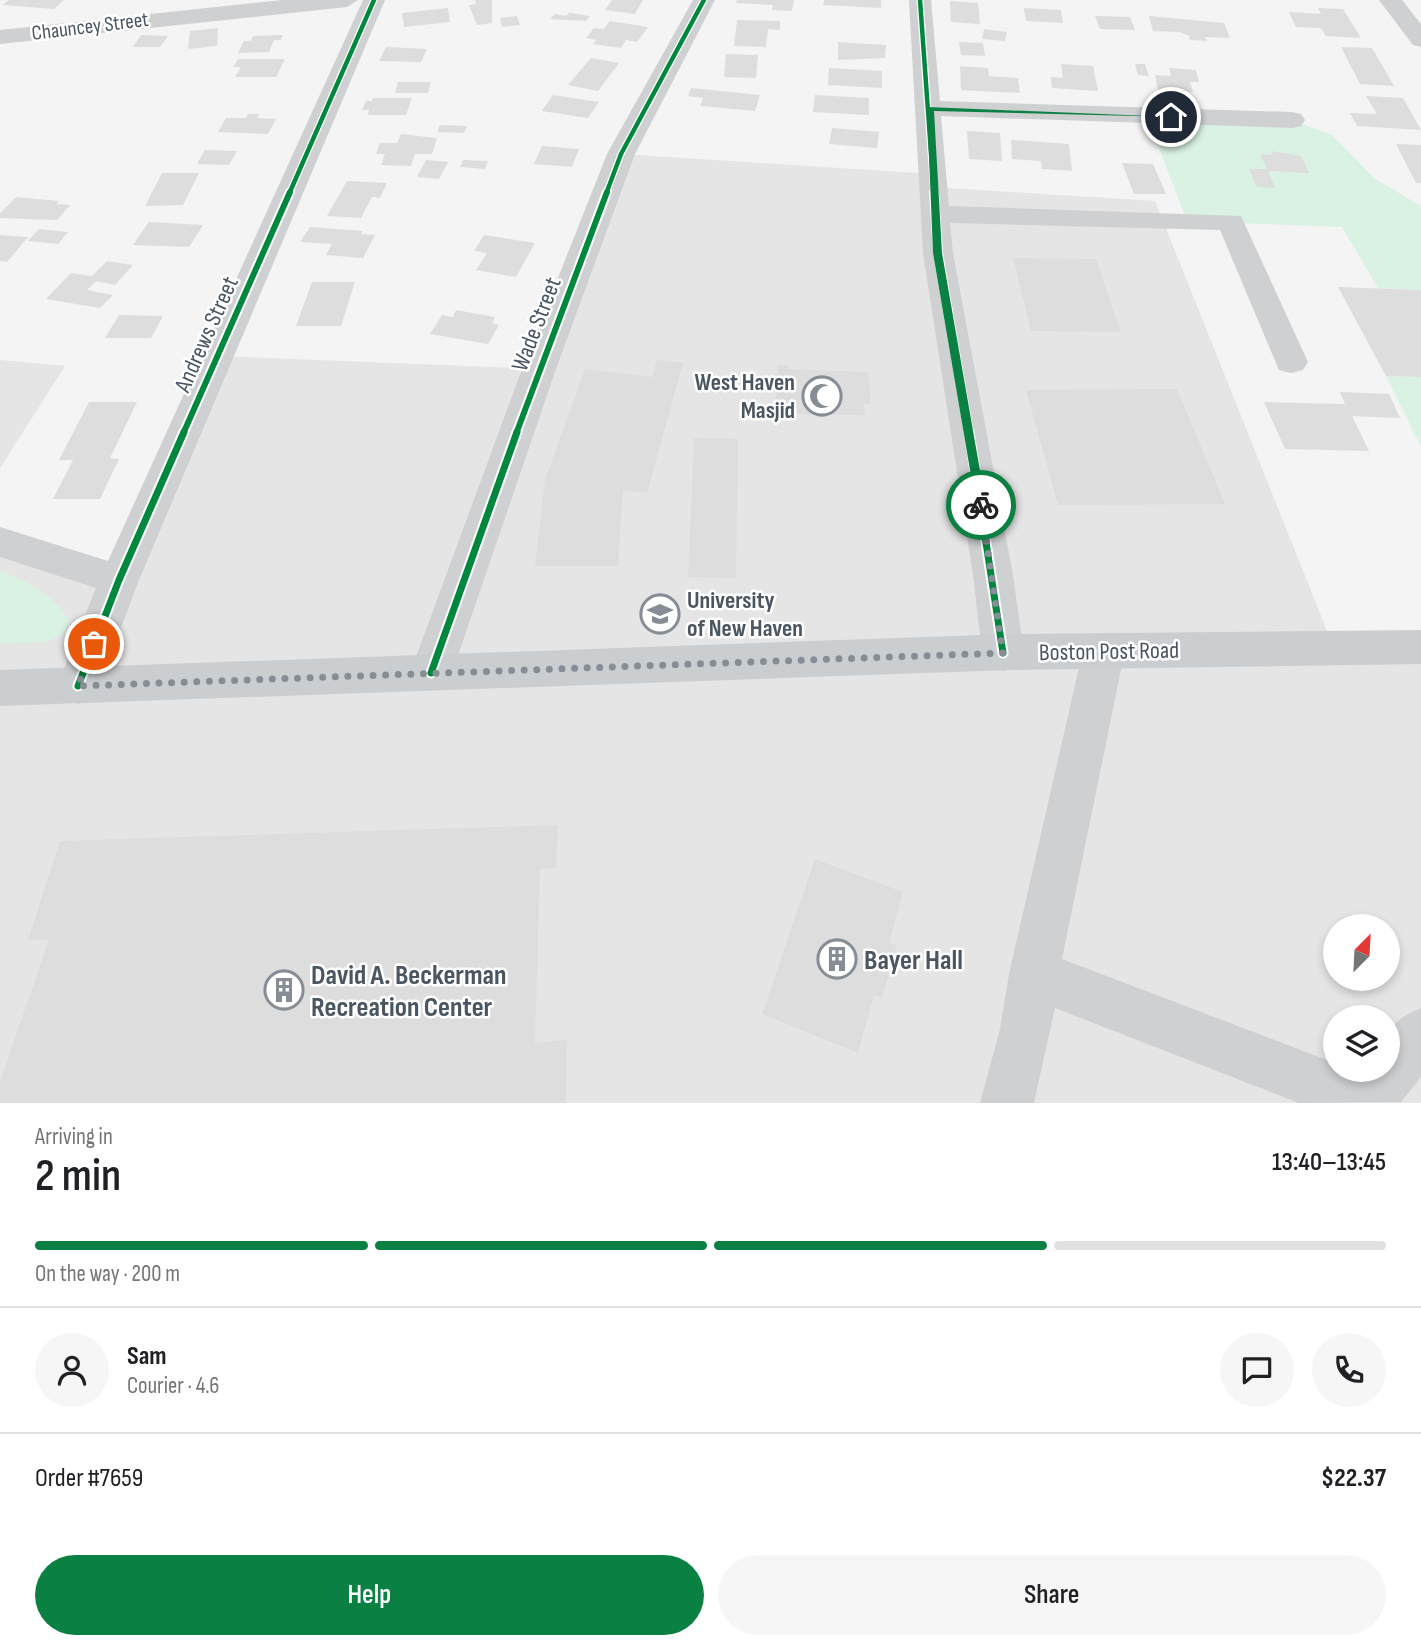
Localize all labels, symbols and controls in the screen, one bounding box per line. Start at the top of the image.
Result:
street label: Chauncey Street [30,7,150,46]
pin [1141,87,1201,147]
icon: home [1152,98,1190,136]
street label: Andrews Street [168,272,245,397]
street label: Wade Street [505,273,568,375]
place label: West Haven Masjid [694,368,795,425]
mosque icon: West Haven Masjid [801,375,843,417]
courier [946,470,1016,540]
icon: bike [962,486,1000,524]
place label: University of New Haven [687,586,803,643]
school or university icon: University of New Haven [639,593,681,635]
pin [64,614,124,674]
icon: bag [75,625,113,663]
street label: Boston Post Road [1039,636,1179,667]
north arrow [1323,914,1400,990]
map controls [1323,914,1400,1082]
building icon: Bayer Hall [816,938,858,980]
place label: Bayer Hall [864,944,963,977]
place label: David A. Beckerman Recreation Center [311,959,507,1024]
building icon: David A. Beckerman Recreation Center [263,969,305,1011]
button: layers [1323,1005,1400,1082]
text: Arriving in [35,1123,113,1151]
text: 13:40–13:45 [1272,1147,1386,1178]
text: 2 min [35,1149,121,1204]
text: On the way · 200 m [35,1260,180,1288]
button: person [35,1333,109,1407]
button: chat [1220,1333,1294,1407]
button: phone [1312,1333,1386,1407]
text: Sam [127,1341,167,1372]
text: Courier · 4.6 [127,1372,219,1400]
text: Order #7659 [35,1463,143,1494]
text: $22.37 [1321,1463,1386,1494]
button: Help [35,1555,704,1635]
button: Share [718,1555,1386,1635]

